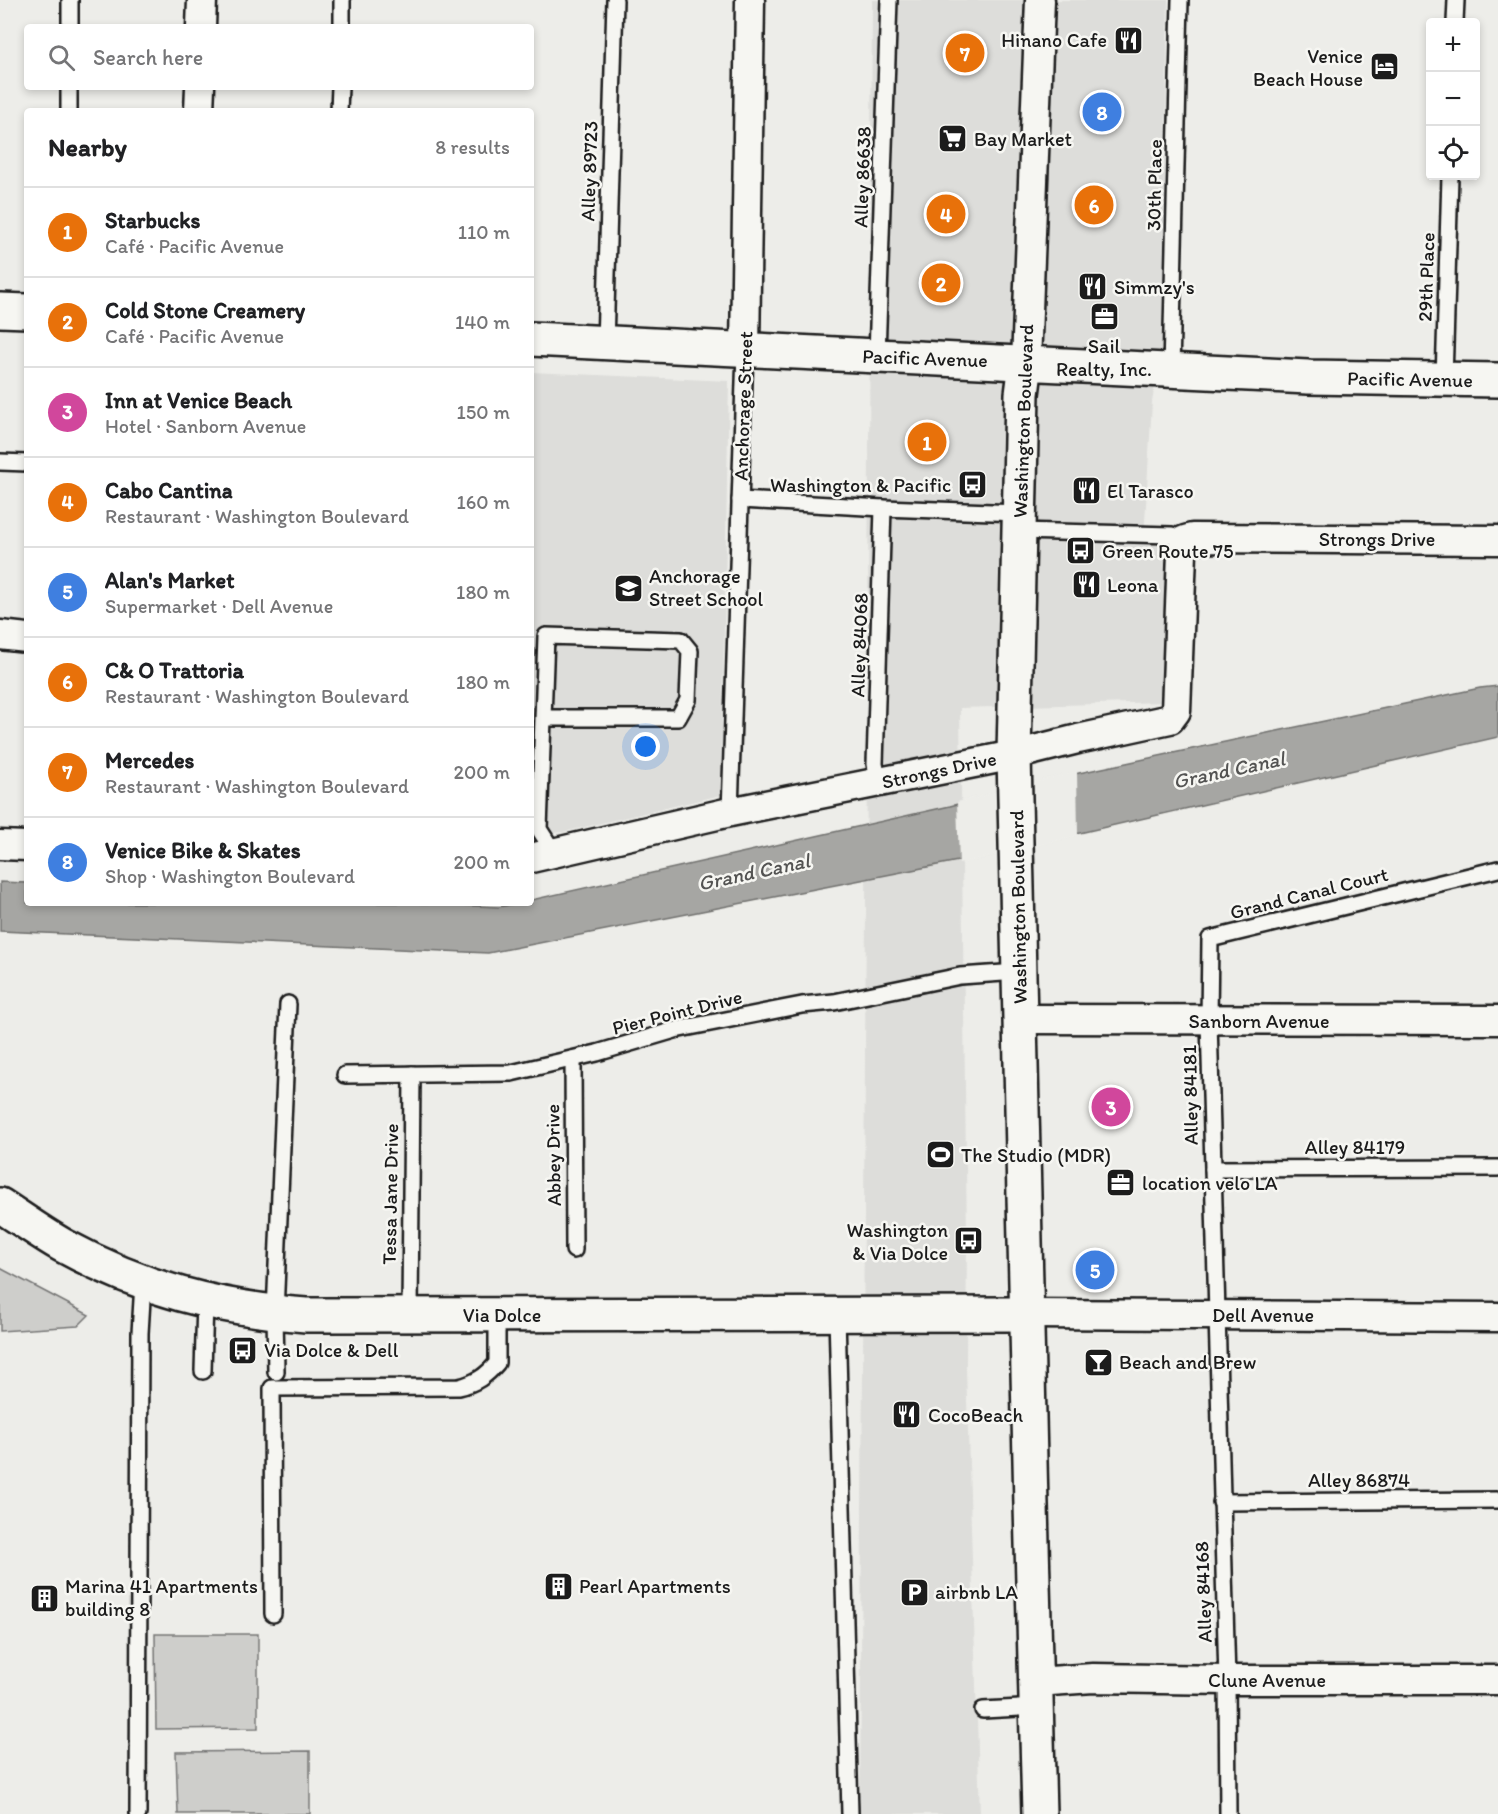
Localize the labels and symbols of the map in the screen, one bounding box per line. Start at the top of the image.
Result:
restaurant icon: Hinano Cafe [1112,24,1144,56]
place label: Hinano Cafe [1001,28,1107,52]
pin: 7 [946,31,984,76]
place label: Venice Beach House [1253,44,1363,91]
hotel icon: Venice Beach House [1368,51,1400,83]
pin: 8 [1082,90,1122,134]
street label: Alley 89723 [575,120,603,222]
supermarket icon: Bay Market [937,123,969,155]
street label: Alley 86638 [848,126,876,228]
place label: Bay Market [974,127,1072,151]
street label: 30th Place [1141,139,1167,231]
pin: 6 [1074,182,1114,228]
pin: 4 [926,192,966,236]
street label: 29th Place [1412,232,1440,322]
pin: 2 [922,260,960,306]
restaurant icon: Simmzy's [1077,271,1109,303]
place label: Simmzy's [1114,275,1195,299]
office icon: Sail Realty, Inc. [1088,300,1120,332]
street label: Washington Boulevard [1008,324,1038,518]
street label: Anchorage Street [728,330,758,481]
place label: Sail Realty, Inc. [1056,334,1152,381]
street label: Pacific Avenue [862,344,988,372]
street label: Pacific Avenue [1347,366,1473,392]
pin: 1 [908,420,946,464]
bus stop icon: Washington & Pacific [956,469,988,501]
place label: Washington & Pacific [770,473,951,497]
restaurant icon: El Tarasco [1070,475,1102,507]
place label: El Tarasco [1107,479,1194,503]
street label: Strongs Drive [1319,527,1435,551]
bus stop icon: Green Route 75 [1065,535,1097,567]
place label: Green Route 75 [1102,539,1234,563]
place label: Anchorage Street School [649,564,764,611]
restaurant icon: Leona [1070,569,1102,601]
school or university icon: Anchorage Street School [612,572,644,604]
place label: Leona [1107,573,1159,597]
street label: Alley 84068 [845,592,873,698]
your location [631,732,660,761]
water label: Grand Canal [1171,745,1289,794]
street label: Strongs Drive [879,746,999,794]
street label: Washington Boulevard [1004,810,1032,1004]
water label: Grand Canal [696,847,814,896]
street label: Grand Canal Court [1227,862,1391,924]
street label: Pier Point Drive [610,984,744,1040]
street label: Sanborn Avenue [1189,1009,1329,1033]
street label: Alley 84181 [1177,1045,1203,1145]
pin: 3 [1092,1084,1130,1130]
street label: Abbey Drive [540,1104,566,1206]
street label: Tessa Jane Drive [377,1123,403,1265]
street label: Alley 84179 [1305,1135,1405,1159]
sports icon: The Studio (MDR) [924,1139,956,1171]
place label: The Studio (MDR) [961,1143,1111,1167]
office icon: location velo LA [1105,1167,1137,1199]
place label: location velo LA [1142,1171,1278,1195]
place label: Washington & Via Dolce [846,1218,948,1265]
bus stop icon: Washington & Via Dolce [953,1225,985,1257]
pin: 5 [1076,1248,1114,1292]
street label: Via Dolce [463,1303,541,1327]
street label: Dell Avenue [1212,1303,1314,1327]
bus stop icon: Via Dolce & Dell [227,1334,259,1366]
place label: Via Dolce & Dell [264,1338,399,1362]
bar icon: Beach and Brew [1082,1346,1114,1378]
place label: Beach and Brew [1119,1350,1256,1374]
restaurant icon: CocoBeach [891,1399,923,1431]
place label: CocoBeach [928,1403,1023,1427]
street label: Alley 86874 [1308,1468,1410,1492]
street label: Alley 84168 [1189,1541,1217,1643]
building icon: Pearl Apartments [542,1570,574,1602]
place label: Marina 41 Apartments building 8 [65,1574,258,1621]
place label: Pearl Apartments [579,1574,731,1598]
parking icon: airbnb LA [898,1576,930,1608]
place label: airbnb LA [935,1580,1018,1604]
building icon: Marina 41 Apartments building 8 [28,1582,60,1614]
street label: Clune Avenue [1208,1668,1326,1692]

